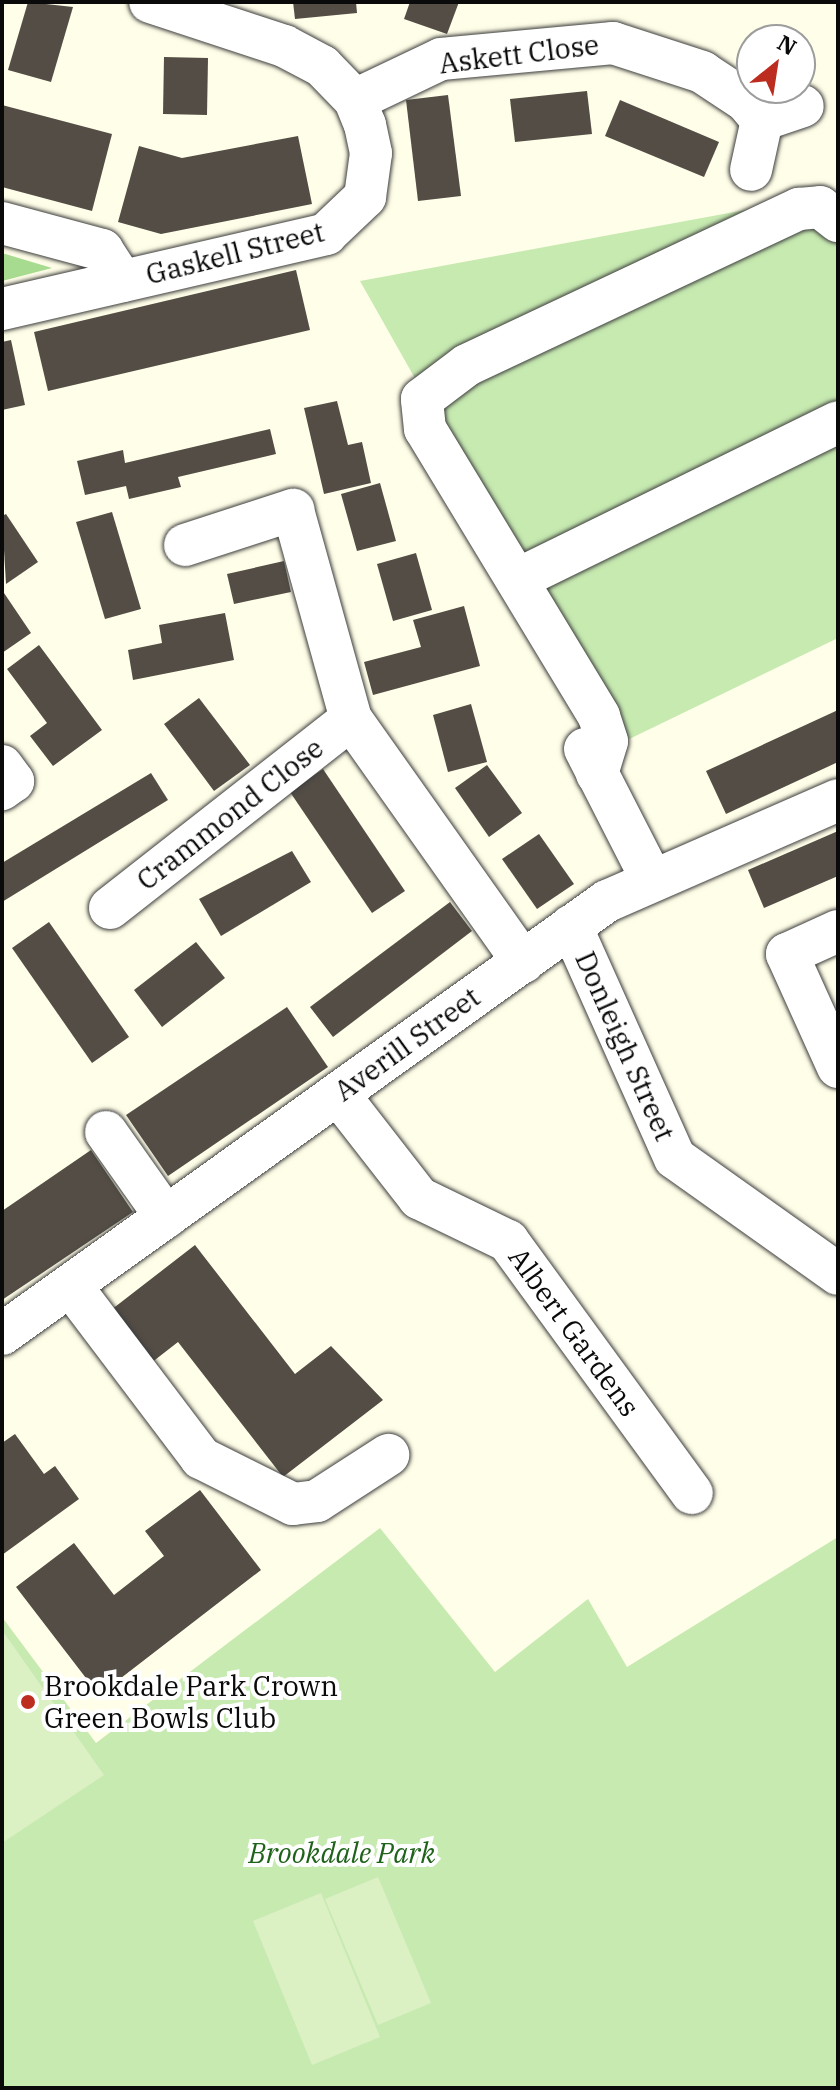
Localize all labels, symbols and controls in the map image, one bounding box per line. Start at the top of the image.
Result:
north arrow [736,24,816,104]
street label: Askett Close [437,28,601,80]
text: N [772,28,802,61]
street label: Gaskell Street [142,215,328,291]
street label: Crammond Close [130,731,330,897]
street label: Donleigh Street [568,946,682,1146]
street label: Averill Street [328,980,486,1108]
street label: Albert Gardens [502,1241,646,1423]
place label: Brookdale Park Crown Green Bowls Club [44,1669,338,1735]
marker: Brookdale Park Crown Green Bowls Club [19,1693,37,1711]
park label: Brookdale Park [249,1836,435,1870]

